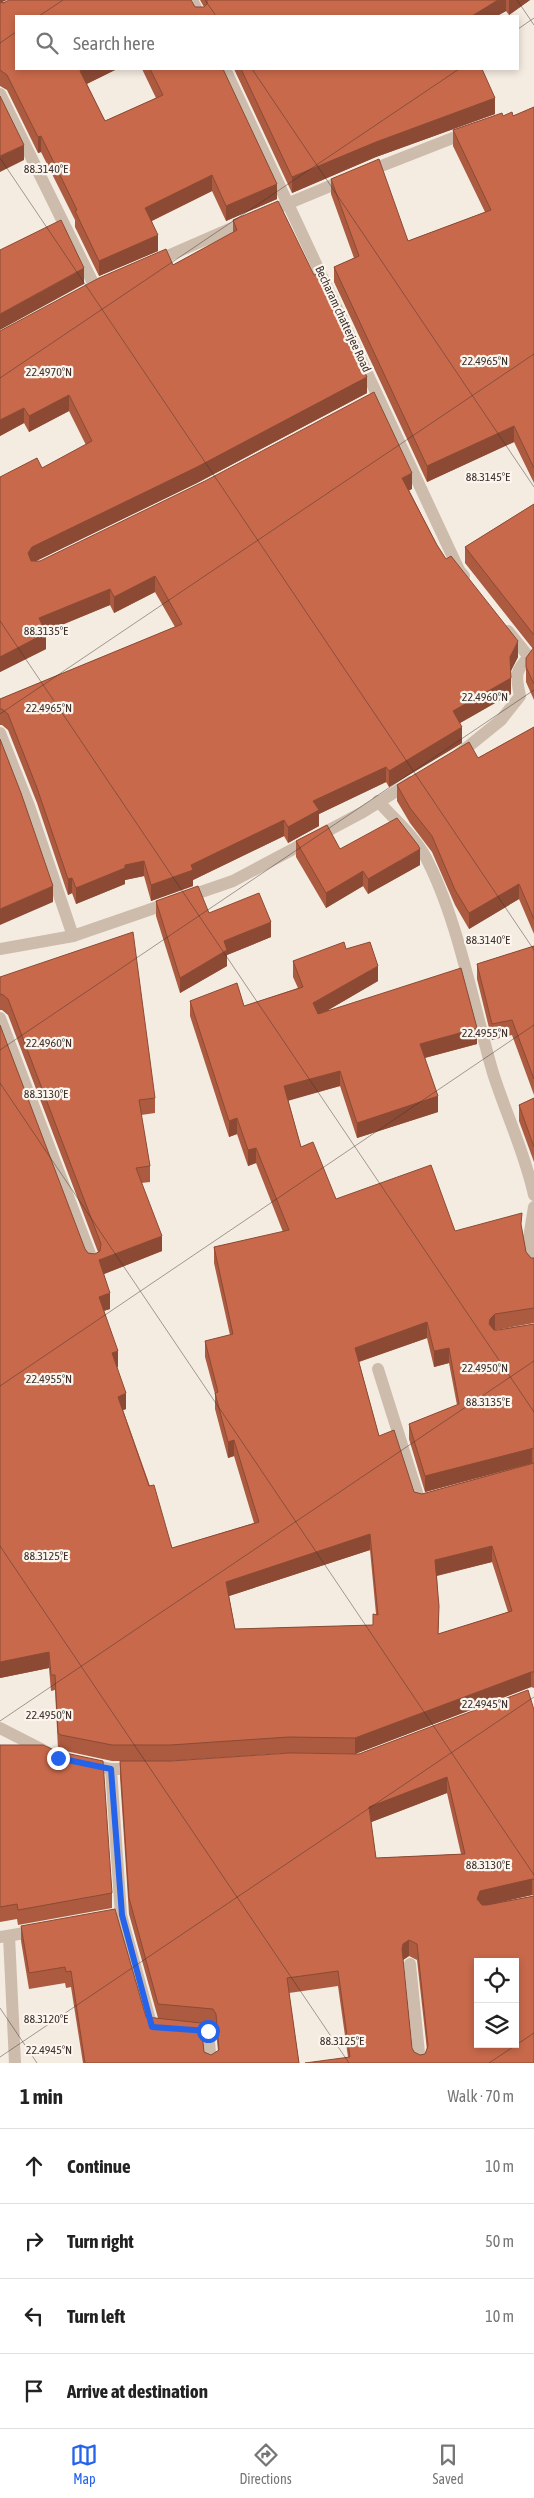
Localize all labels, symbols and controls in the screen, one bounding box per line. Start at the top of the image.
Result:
search box [15,15,519,70]
icon: search [33,29,61,57]
text: Search here [73,32,155,54]
text: 88.3140°E [24,162,68,176]
street label: Becharam chatterjee Road [312,264,374,374]
text: 22.4965°N [462,354,508,368]
text: 22.4970°N [26,365,72,379]
text: 88.3145°E [466,470,510,484]
text: 88.3135°E [24,624,68,638]
text: 22.4960°N [462,690,508,704]
text: 22.4965°N [26,701,72,715]
text: 88.3140°E [466,933,510,947]
text: 22.4955°N [462,1026,508,1040]
text: 22.4960°N [26,1036,72,1050]
text: 88.3130°E [24,1087,68,1101]
text: 22.4950°N [462,1361,508,1375]
text: 22.4955°N [26,1372,72,1386]
text: 88.3135°E [466,1395,510,1409]
text: 88.3125°E [24,1549,68,1563]
text: 22.4945°N [462,1697,508,1711]
text: 22.4950°N [26,1708,72,1722]
route end [47,1747,70,1770]
text: 88.3130°E [466,1858,510,1872]
map controls [474,1958,519,2048]
button: locate [474,1958,519,2003]
button: layers [474,2003,519,2048]
text: 88.3120°E [24,2012,68,2026]
route start [197,2020,220,2043]
text: 88.3125°E [320,2034,364,2048]
text: 22.4945°N [26,2043,72,2057]
text: 1 min [20,2084,63,2108]
text: Walk · 70 m [448,2087,514,2105]
icon: ahead [20,2152,48,2180]
text: Continue [67,2155,131,2177]
text: 10 m [485,2157,514,2175]
icon: right [20,2227,48,2255]
text: Turn right [67,2230,134,2252]
text: 50 m [485,2232,514,2250]
icon: left [20,2302,48,2330]
text: Turn left [67,2305,125,2327]
text: 10 m [485,2307,514,2325]
icon: arrive [20,2377,48,2405]
text: Arrive at destination [67,2380,208,2402]
tab: Map [70,2441,98,2487]
tab: Directions [239,2441,292,2487]
tab: Saved [433,2441,464,2487]

